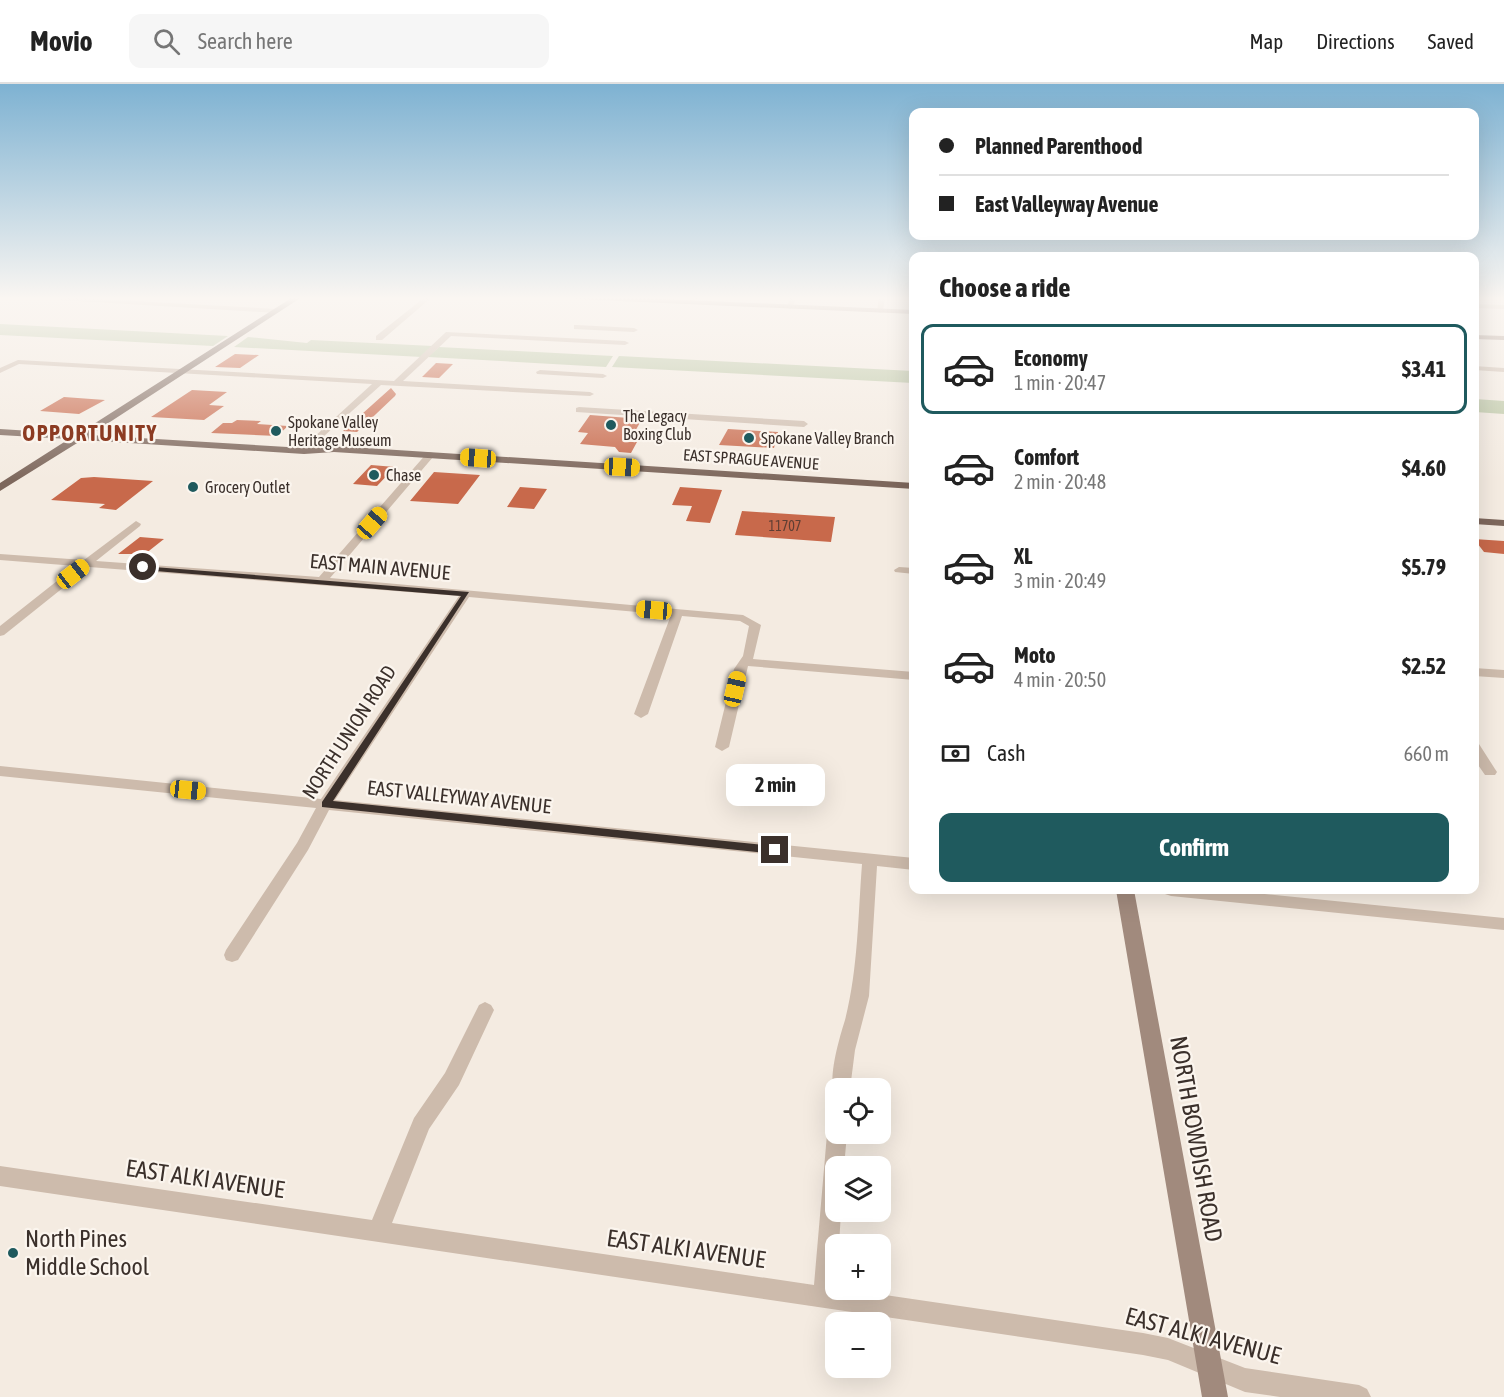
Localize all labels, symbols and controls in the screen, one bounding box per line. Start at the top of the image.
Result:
search box [129,14,549,68]
text: Movio [30,25,93,57]
icon: search [150,25,183,58]
text: Search here [198,28,293,54]
text: Map [1249,29,1283,53]
text: Directions [1316,29,1395,53]
text: Saved [1428,29,1474,53]
text: Planned Parenthood [975,133,1142,159]
text: East Valleyway Avenue [975,191,1158,217]
text: Choose a ride [939,272,1071,303]
icon: car [942,342,996,396]
text: Economy [1014,345,1088,371]
text: $3.41 [1402,356,1446,382]
text: 1 min · 20:47 [1014,371,1106,394]
place label: The Legacy Boxing Club [623,407,692,444]
place label: Spokane Valley Heritage Museum [288,413,392,450]
marker: The Legacy Boxing Club [604,418,618,432]
district label: OPPORTUNITY [22,420,158,446]
marker: Spokane Valley Heritage Museum [269,424,283,438]
place label: Spokane Valley Branch [761,429,894,448]
marker: Spokane Valley Branch [742,431,756,445]
icon: car [942,441,996,495]
text: Comfort [1014,444,1079,470]
street label: EAST SPRAGUE AVENUE [683,445,820,473]
car [459,448,497,468]
text: $4.60 [1402,455,1446,481]
car [604,457,640,477]
place label: Chase [386,466,421,484]
marker: Chase [367,468,381,482]
text: 2 min · 20:48 [1014,470,1106,493]
place label: Grocery Outlet [205,478,290,497]
marker: Grocery Outlet [186,480,200,494]
car [353,504,391,542]
house number: 11707 [769,518,801,534]
icon: car [942,540,996,594]
text: XL [1014,543,1032,569]
street label: EAST MAIN AVENUE [309,549,452,584]
route start [129,553,156,580]
text: $5.79 [1402,554,1446,580]
car [53,556,93,592]
text: 3 min · 20:49 [1014,569,1106,592]
car [635,599,673,621]
icon: car [942,639,996,693]
text: Moto [1014,642,1056,668]
text: $2.52 [1402,653,1446,679]
street label: NORTH UNION ROAD [297,661,400,803]
text: 4 min · 20:50 [1014,668,1106,691]
car [722,669,748,709]
icon: cash [939,737,972,770]
text: Cash [987,740,1026,766]
text: 660 m [1404,742,1449,765]
callout: 2 min [726,763,824,805]
text: 2 min [755,773,796,796]
street label: EAST VALLEYWAY AVENUE [366,775,553,818]
car [169,779,207,801]
button: Confirm [939,813,1449,882]
route end [761,836,788,863]
street label: NORTH BOWDISH ROAD [1165,1034,1228,1244]
map controls [825,1078,891,1378]
button: locate [825,1078,891,1144]
street label: EAST ALKI AVENUE [124,1154,286,1203]
button: layers [825,1156,891,1222]
street label: EAST ALKI AVENUE [605,1224,767,1273]
place label: North Pines Middle School [25,1225,150,1280]
button: + [825,1234,891,1300]
marker: North Pines Middle School [6,1246,20,1260]
street label: EAST ALKI AVENUE [1122,1302,1284,1369]
button: − [825,1312,891,1378]

